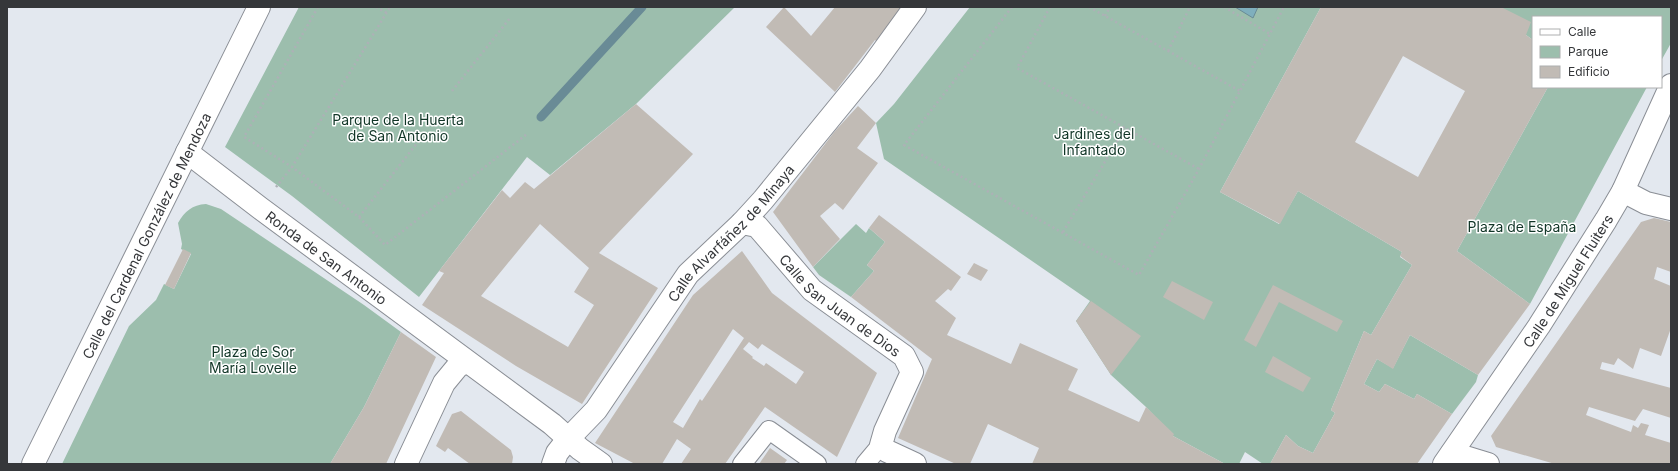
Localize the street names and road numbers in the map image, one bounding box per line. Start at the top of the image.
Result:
street label: Calle del Cardenal González de Mendoza [78,110,214,361]
street label: Calle Alvarfáñez de Minaya [663,161,797,305]
street label: Ronda de San Antonio [263,207,391,308]
street label: Calle de Miguel Fluiters [1518,211,1616,351]
street label: Calle San Juan de Dios [776,250,904,360]

